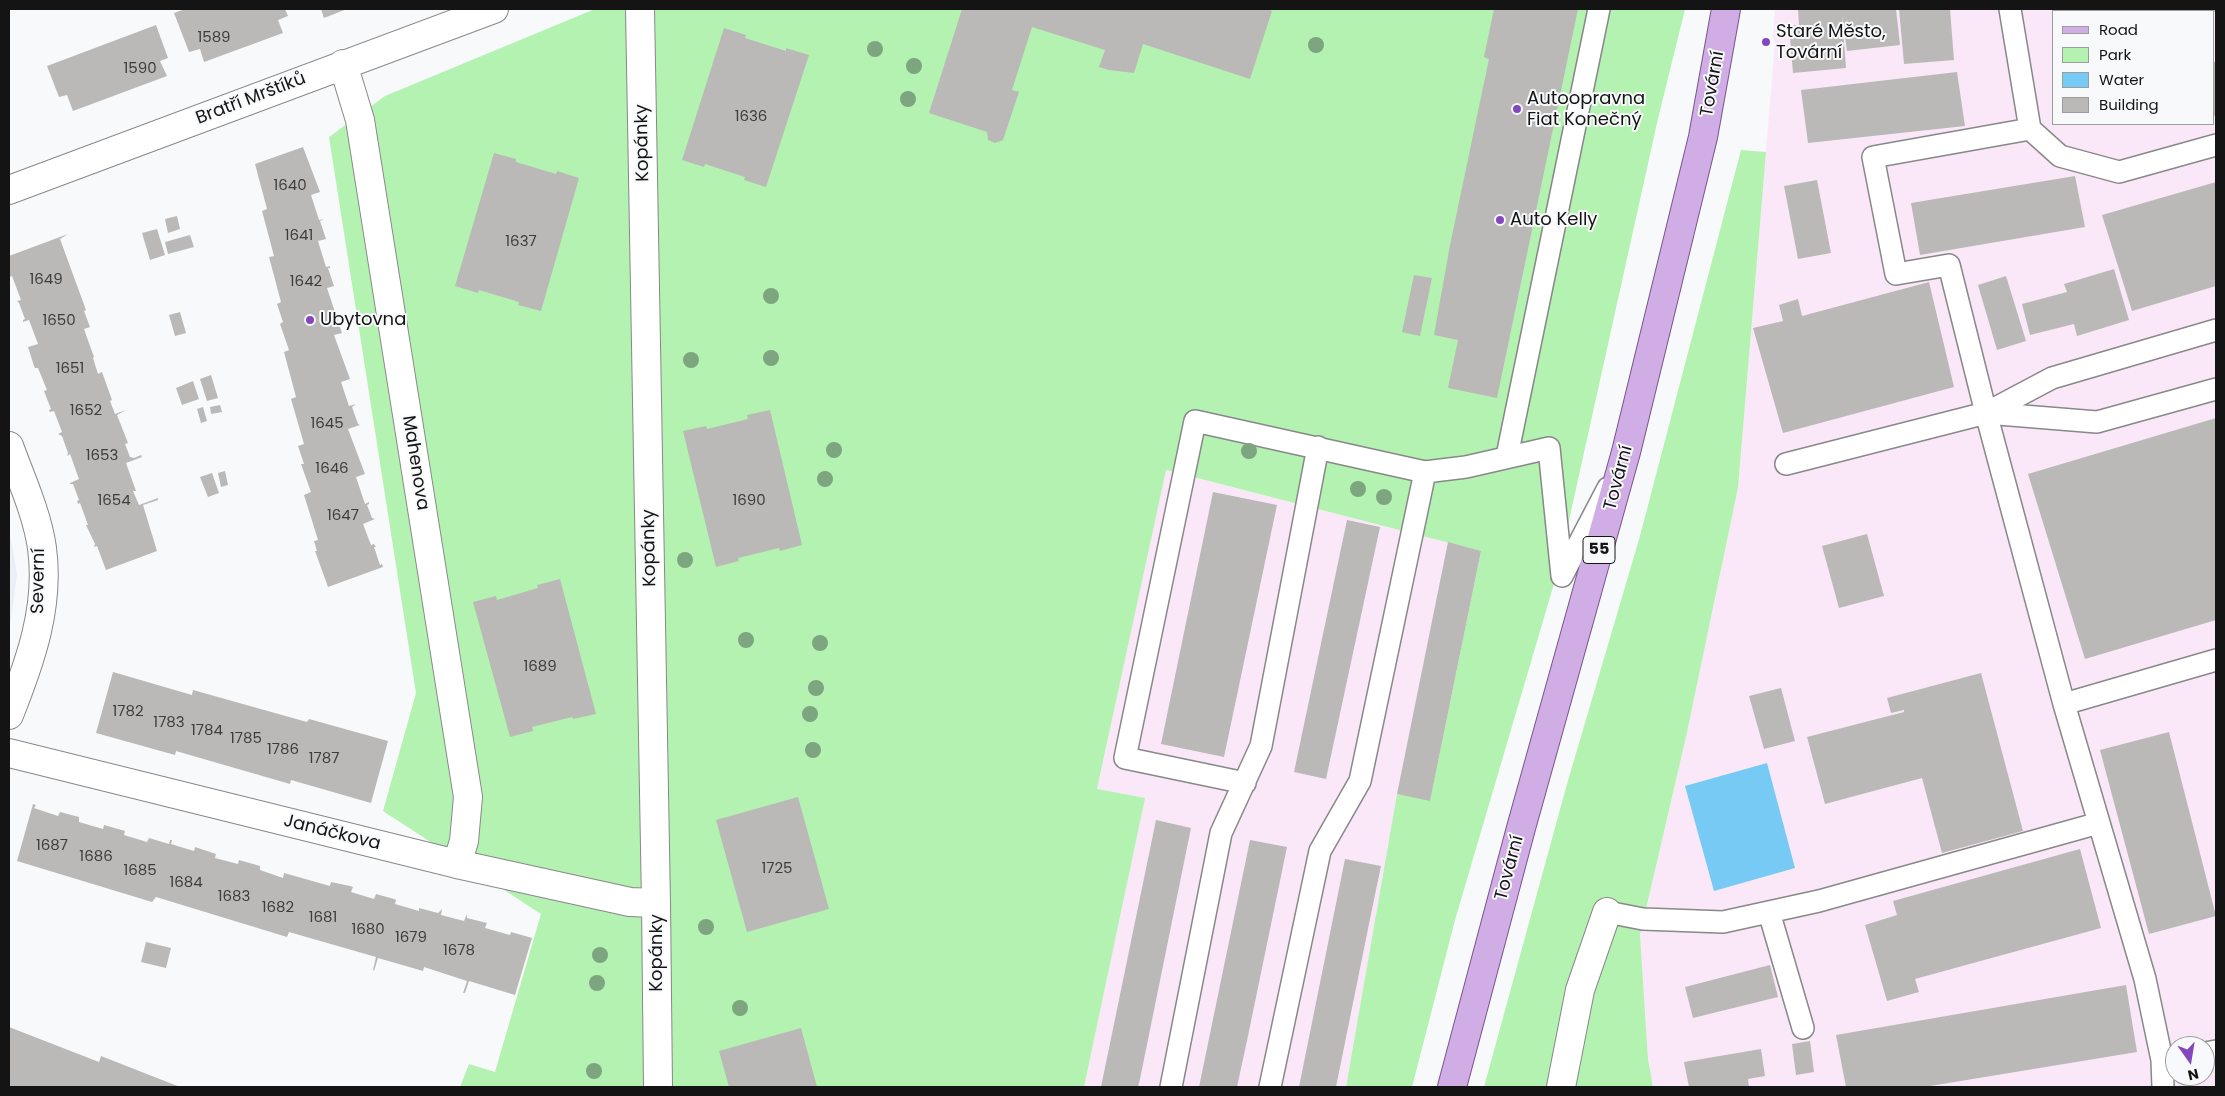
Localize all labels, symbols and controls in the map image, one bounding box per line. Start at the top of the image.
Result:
legend [2052,10,2215,125]
text: Road [2099,19,2138,40]
place label: Staré Město, Tovární [1776,21,1886,64]
house number: 1589 [197,29,231,47]
marker: Staré Město, Tovární [1760,36,1772,48]
text: Park [2099,44,2131,65]
street label: Tovární [1697,50,1729,118]
house number: 1590 [123,60,157,78]
street label: Bratří Mrštíků [193,68,309,130]
text: Water [2099,69,2144,90]
place label: Autoopravna Fiat Konečný [1527,88,1645,130]
text: Building [2099,94,2159,115]
marker: Autoopravna Fiat Konečný [1511,103,1523,115]
street label: Kopánky [632,104,654,182]
house number: 1636 [735,108,767,126]
house number: 1640 [273,177,307,195]
place label: Auto Kelly [1510,209,1597,231]
marker: Auto Kelly [1494,214,1506,226]
house number: 1641 [285,227,313,245]
house number: 1637 [505,233,537,251]
house number: 1649 [29,271,63,289]
house number: 1642 [290,273,322,291]
place label: Ubytovna [320,309,406,331]
house number: 1650 [42,312,76,330]
marker: Ubytovna [304,314,316,326]
house number: 1651 [56,360,84,378]
house number: 1652 [70,402,102,420]
street label: Mahenova [397,414,433,512]
house number: 1645 [310,415,344,433]
street label: Tovární [1600,443,1638,513]
house number: 1653 [86,447,118,465]
house number: 1646 [315,460,349,478]
house number: 1654 [97,492,131,510]
house number: 1690 [732,492,766,510]
house number: 1647 [327,507,359,525]
street label: Kopánky [639,509,661,587]
road number: 55 [1583,536,1615,564]
street label: Severní [28,548,50,614]
house number: 1689 [523,658,557,676]
house number: 1782 [112,703,144,721]
house number: 1783 [153,714,185,732]
house number: 1784 [191,722,223,740]
house number: 1785 [230,730,262,748]
house number: 1786 [267,741,299,759]
house number: 1787 [309,750,339,768]
street label: Janáčkova [281,810,383,856]
street label: Tovární [1491,833,1529,903]
house number: 1687 [36,837,68,855]
house number: 1686 [79,848,113,866]
house number: 1725 [761,860,793,878]
house number: 1685 [123,862,157,880]
house number: 1684 [169,874,203,892]
house number: 1683 [218,888,250,906]
house number: 1682 [262,899,294,917]
house number: 1681 [309,909,337,927]
street label: Kopánky [646,914,668,992]
house number: 1680 [351,921,385,939]
house number: 1679 [395,929,427,947]
house number: 1678 [443,942,475,960]
north arrow [2165,1036,2215,1086]
text: N [2186,1064,2201,1086]

